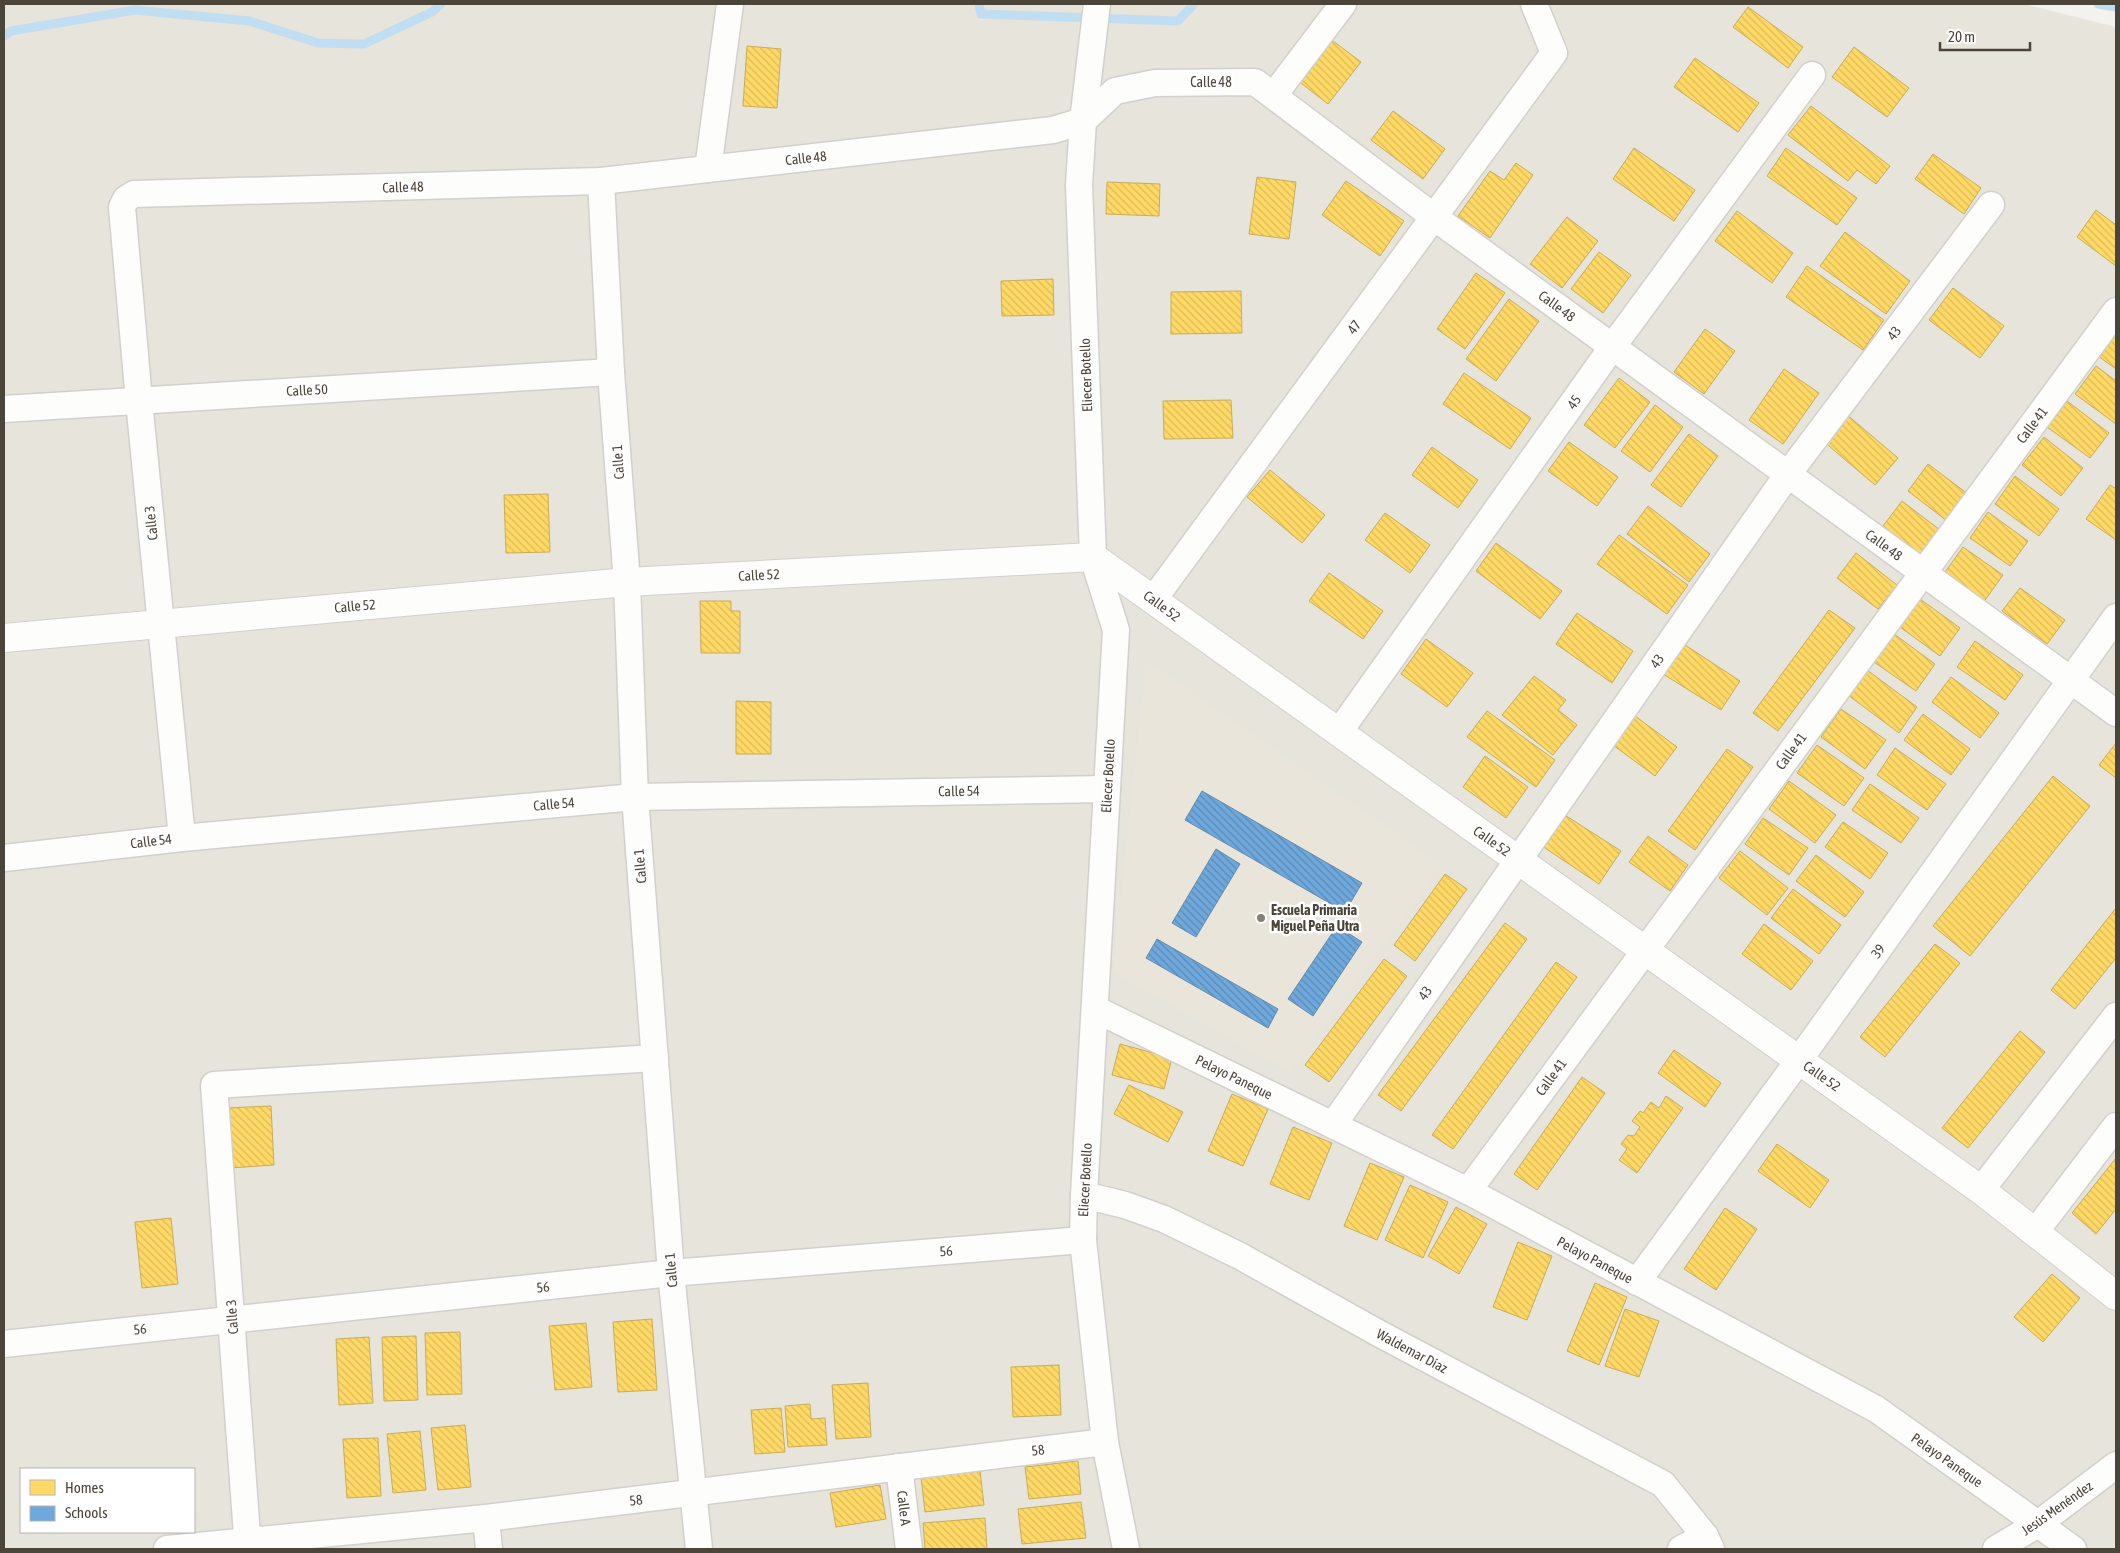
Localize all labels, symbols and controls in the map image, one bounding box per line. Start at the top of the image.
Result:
scale bar [1940,20,2030,52]
text: 20 m [1948,28,1975,45]
street label: Calle 48 [1190,74,1232,90]
street label: Calle 48 [785,148,828,168]
street label: Calle 48 [382,178,424,196]
street label: Calle 48 [1535,287,1579,325]
street label: 47 [1344,317,1364,337]
street label: 43 [1884,323,1904,343]
street label: Eliecer Botello [1077,338,1095,412]
street label: Calle 50 [286,381,329,399]
street label: 45 [1564,392,1584,412]
street label: Calle 41 [2013,404,2051,446]
street label: Calle 1 [609,444,627,480]
street label: Calle 3 [141,505,161,541]
street label: Calle 48 [1862,526,1906,564]
street label: Calle 52 [738,566,780,584]
street label: Calle 52 [1140,587,1184,625]
street label: Calle 52 [334,596,376,616]
street label: 43 [1647,651,1667,671]
street label: Calle 41 [1772,729,1810,773]
street label: Eliecer Botello [1098,739,1118,813]
street label: Calle 54 [938,783,980,799]
street label: Calle 54 [533,794,576,814]
street label: Calle 52 [1470,823,1514,859]
street label: Calle 54 [129,830,173,851]
street label: Calle 1 [631,848,649,884]
place label: Escuela Primaria Miguel Peña Utra [1271,902,1360,934]
marker: Escuela Primaria Miguel Peña Utra [1255,912,1267,924]
street label: 39 [1868,941,1888,961]
street label: 43 [1415,983,1435,1003]
street label: Pelayo Paneque [1193,1052,1275,1102]
street label: Calle 41 [1532,1055,1570,1099]
street label: Calle 52 [1800,1058,1844,1094]
street label: Eliecer Botello [1075,1143,1095,1217]
street label: Pelayo Paneque [1554,1233,1636,1287]
street label: 56 [939,1242,954,1260]
street label: Calle 1 [662,1252,680,1288]
street label: 56 [536,1278,551,1296]
street label: Calle 3 [223,1299,241,1335]
street label: 56 [133,1320,148,1338]
street label: Waldemar Díaz [1374,1326,1450,1376]
street label: Pelayo Paneque [1908,1430,1986,1490]
street label: 58 [1030,1441,1046,1459]
legend [20,1468,195,1533]
street label: Jesús Menéndez [2018,1478,2096,1538]
text: Homes [65,1479,104,1496]
street label: Calle A [894,1490,914,1527]
street label: 58 [628,1491,644,1509]
text: Schools [65,1504,108,1521]

